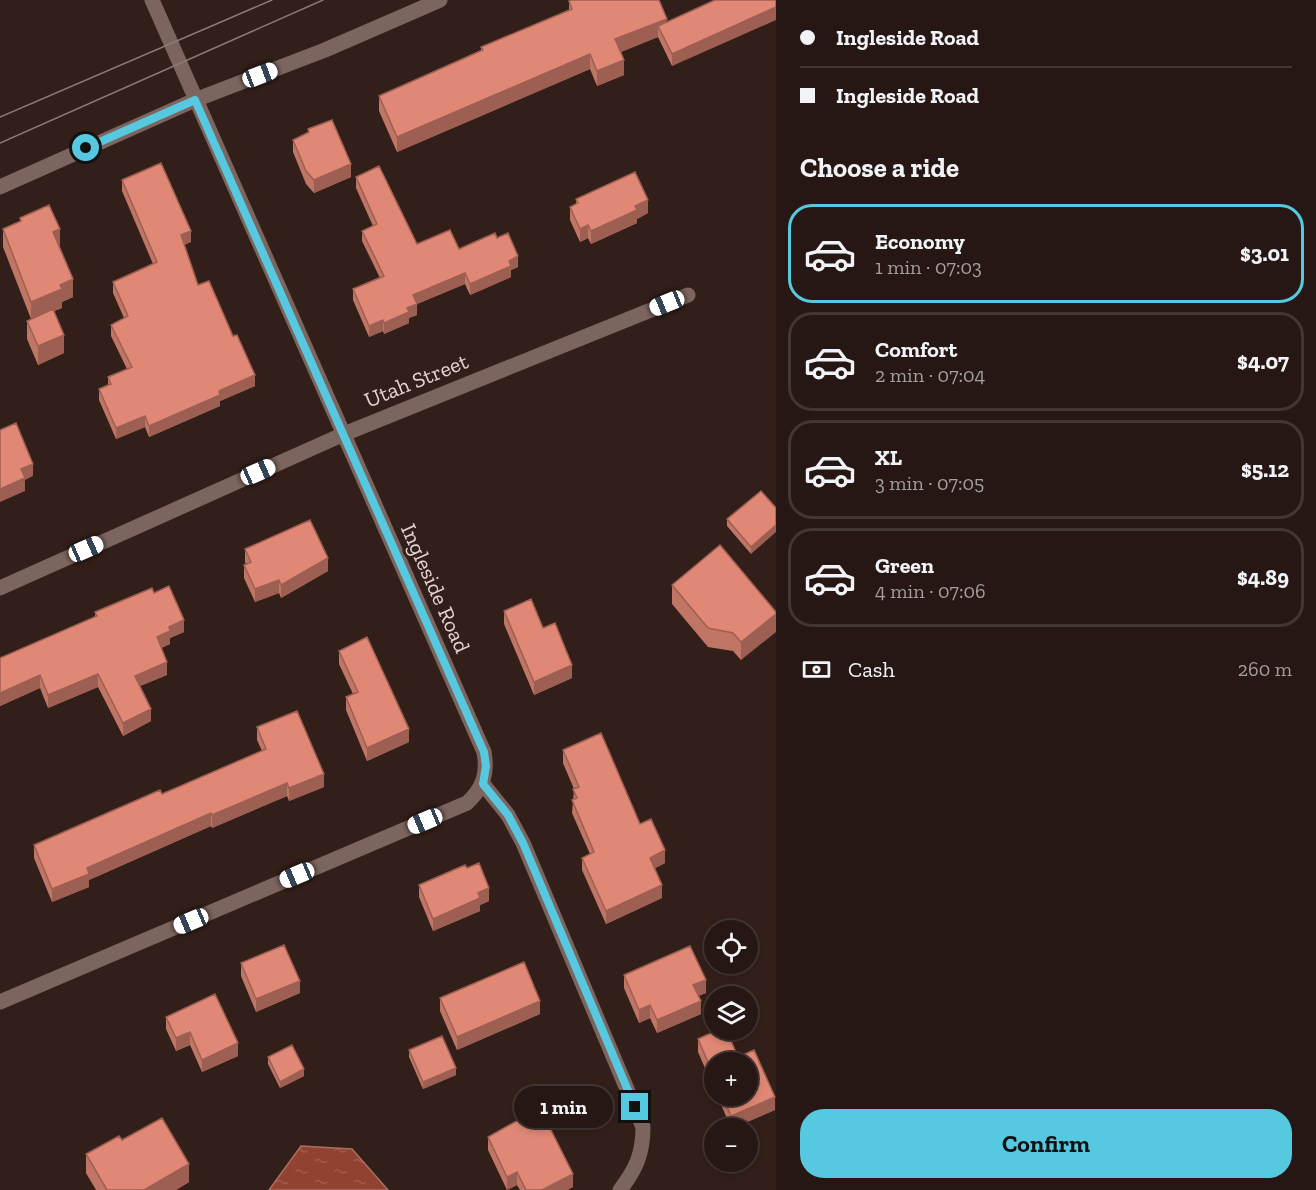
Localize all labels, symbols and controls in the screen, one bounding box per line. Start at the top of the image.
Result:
text: Ingleside Road [836,24,979,51]
car [240,60,280,90]
text: Ingleside Road [836,82,979,109]
route start [72,134,99,161]
text: Choose a ride [800,152,959,184]
icon: car [803,227,857,281]
text: Economy [875,228,965,255]
text: $3.01 [1240,240,1289,267]
text: 1 min · 07:03 [875,255,982,279]
car [647,288,687,318]
icon: car [803,335,857,389]
text: Comfort [875,336,957,363]
street label: Utah Street [360,347,473,413]
text: $4.07 [1237,348,1289,375]
text: 2 min · 07:04 [875,363,985,387]
icon: car [803,443,857,497]
text: XL [875,444,902,471]
car [238,456,278,488]
text: $5.12 [1241,456,1289,483]
text: 3 min · 07:05 [875,471,984,495]
street label: Ingleside Road [395,519,476,657]
car [66,533,106,565]
icon: car [803,551,857,605]
text: Green [875,552,934,579]
text: $4.89 [1237,564,1289,591]
text: 4 min · 07:06 [875,579,986,603]
icon: cash [800,653,833,686]
text: Cash [848,656,895,683]
text: 260 m [1238,657,1292,681]
car [405,806,445,836]
car [277,860,317,890]
car [171,906,211,936]
map controls [704,920,758,1172]
button: locate [704,920,758,974]
button: layers [704,986,758,1040]
button: + [704,1052,758,1106]
callout: 1 min [515,1086,614,1128]
route end [621,1093,648,1120]
text: 1 min [540,1095,587,1119]
button: Confirm [800,1109,1292,1178]
button: − [704,1118,758,1172]

